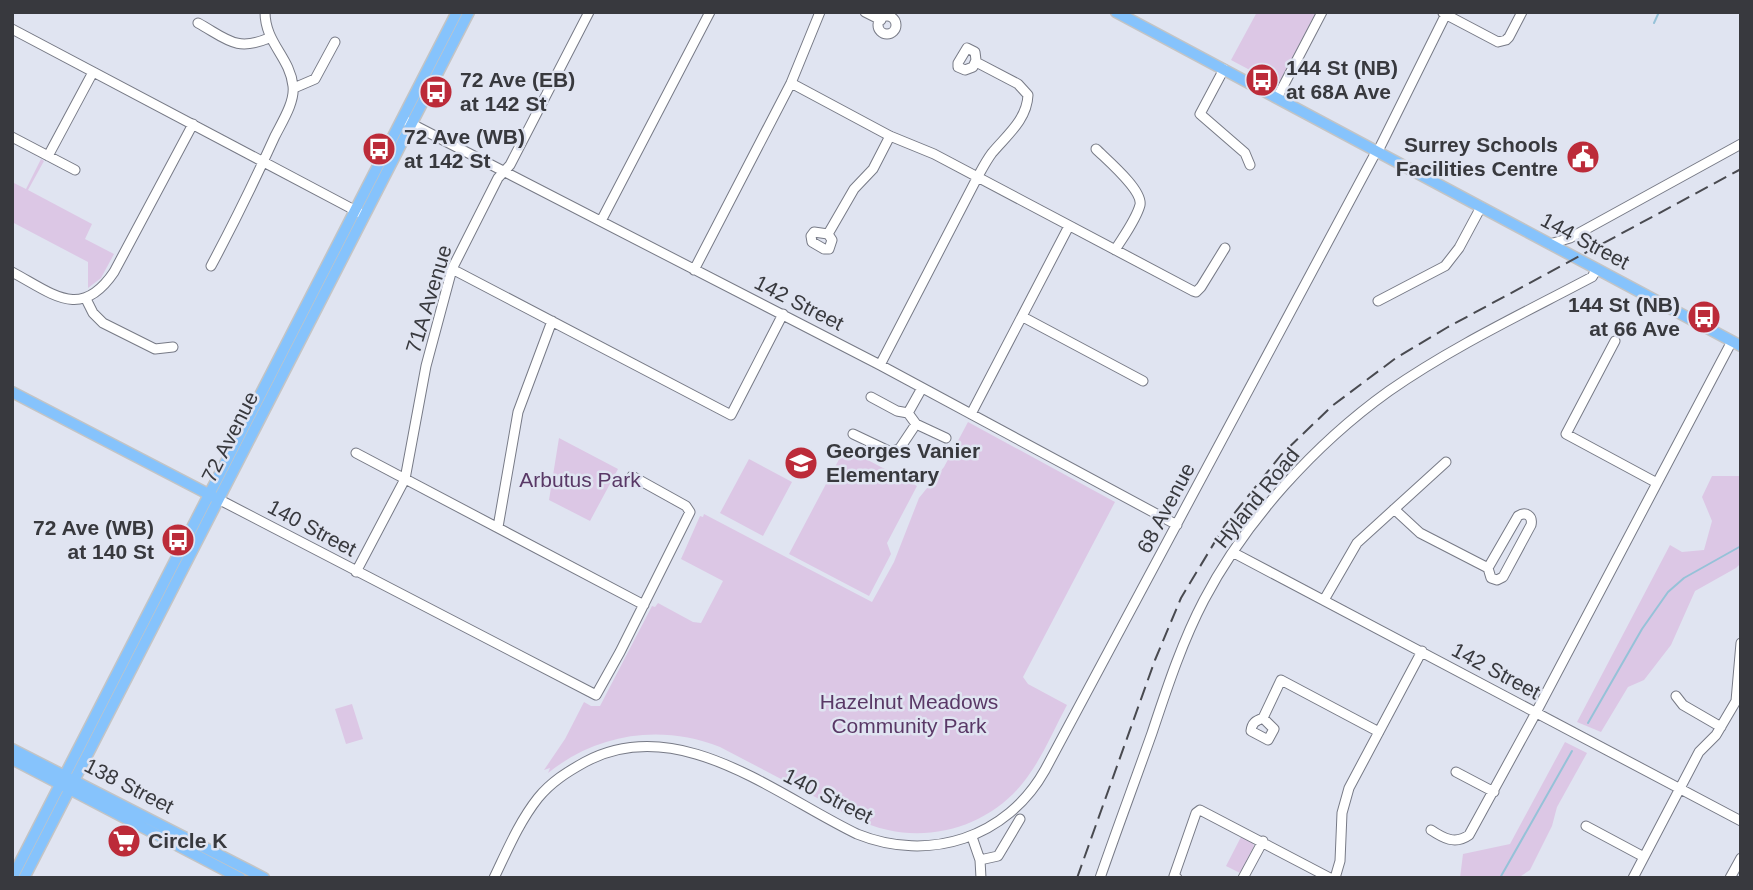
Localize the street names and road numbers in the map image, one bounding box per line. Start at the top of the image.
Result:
street label: 144 Street [1537,208,1634,274]
street label: 71A Avenue [401,242,456,356]
street label: 142 Street [751,270,848,335]
street label: 72 Avenue [197,387,262,486]
street label: Hyland Road [1209,443,1304,552]
street label: 68 Avenue [1132,459,1199,557]
street label: 140 Street [264,495,361,561]
street label: 142 Street [1448,638,1545,704]
street label: 138 Street [81,753,178,818]
street label: 140 Street [780,763,877,828]

